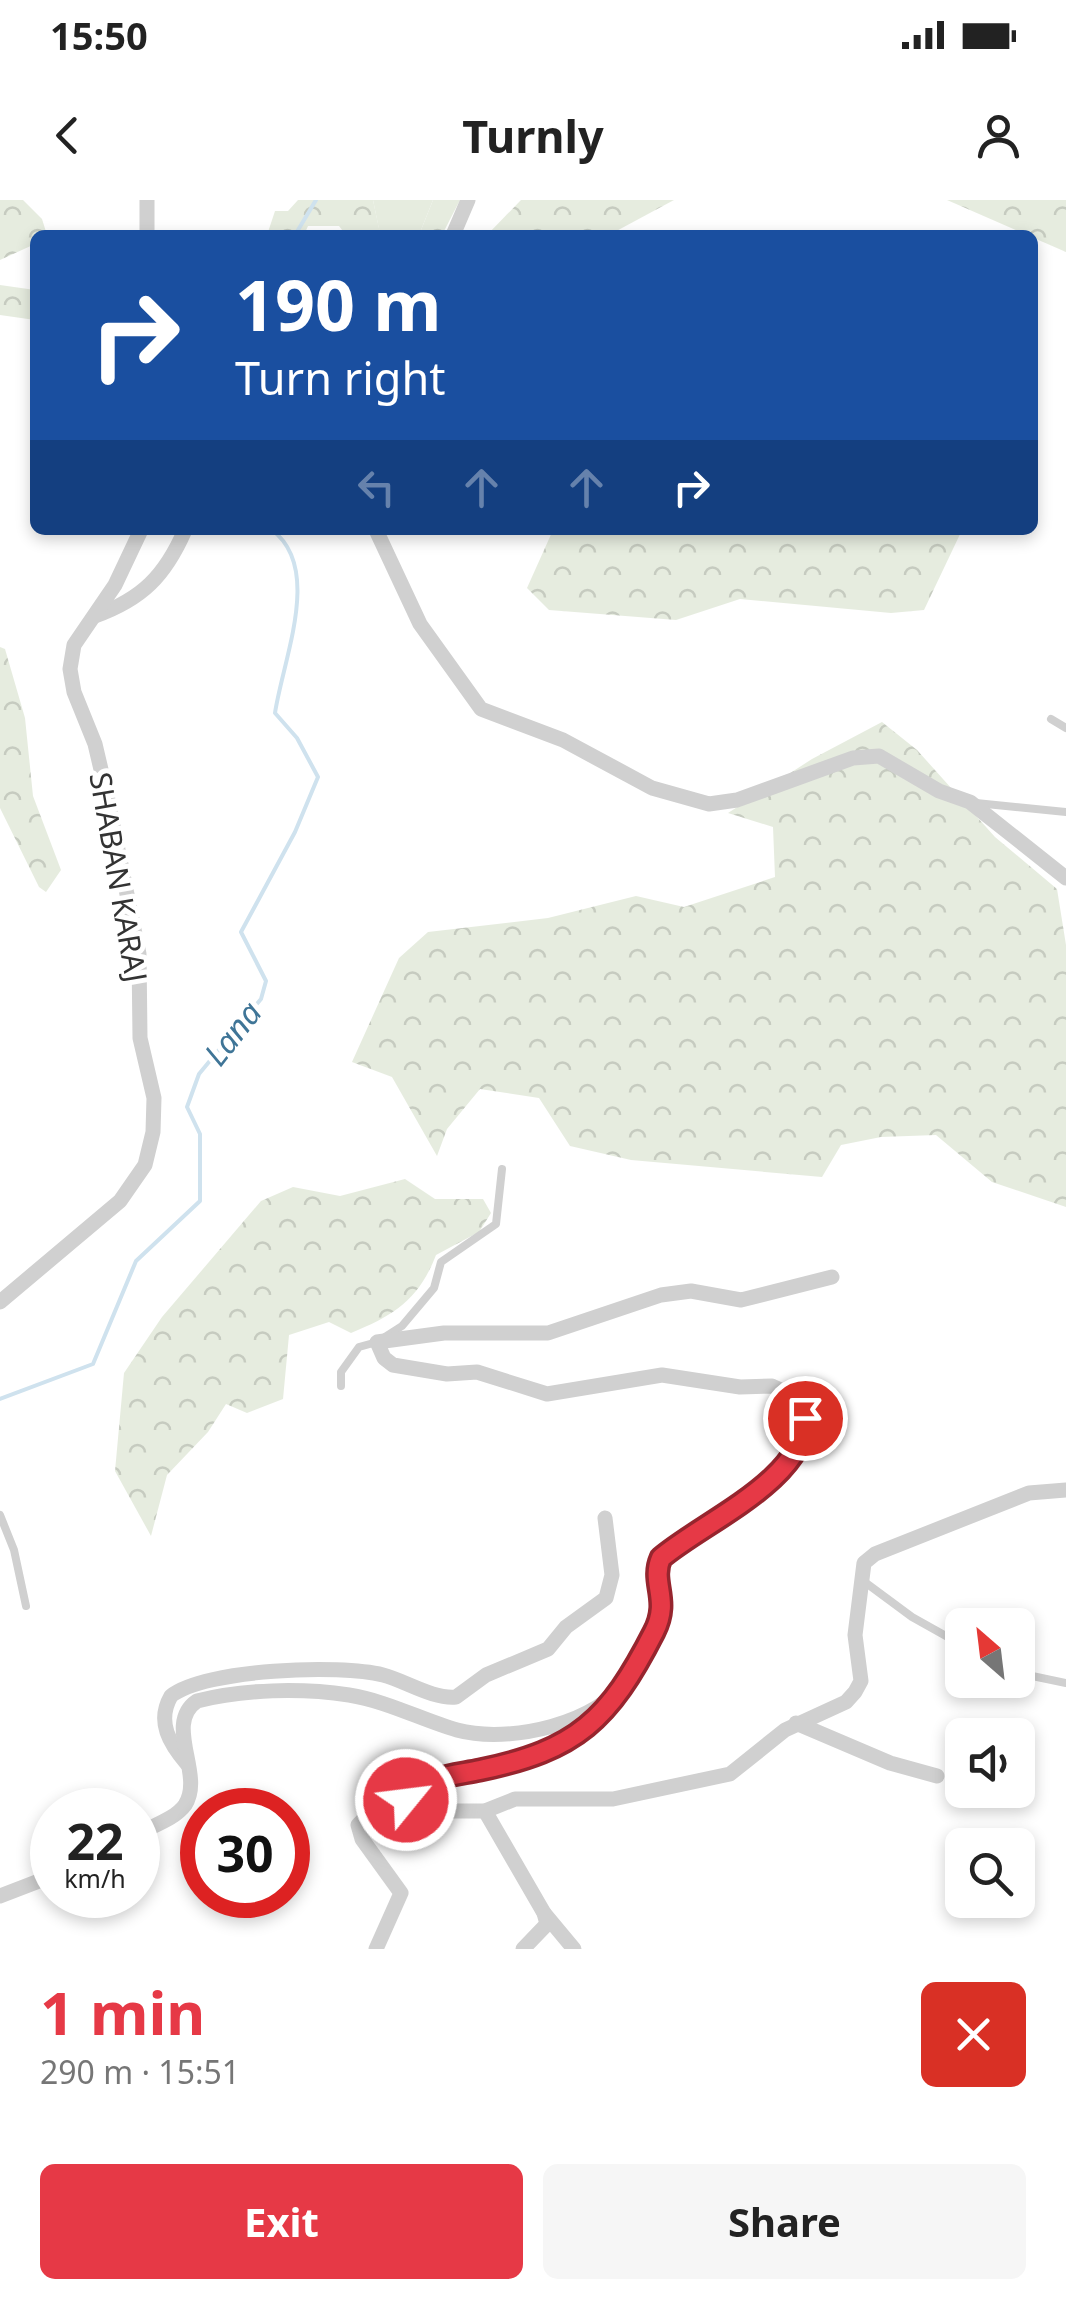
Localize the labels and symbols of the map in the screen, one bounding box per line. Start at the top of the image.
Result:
street label: SHABAN KARAJ [80,769,158,985]
water label: Lana [193,992,271,1074]
pin [763,1376,848,1461]
north arrow [945,1608,1035,1698]
position arrow [354,1748,458,1852]
speed limit sign: 30 [180,1788,310,1918]

